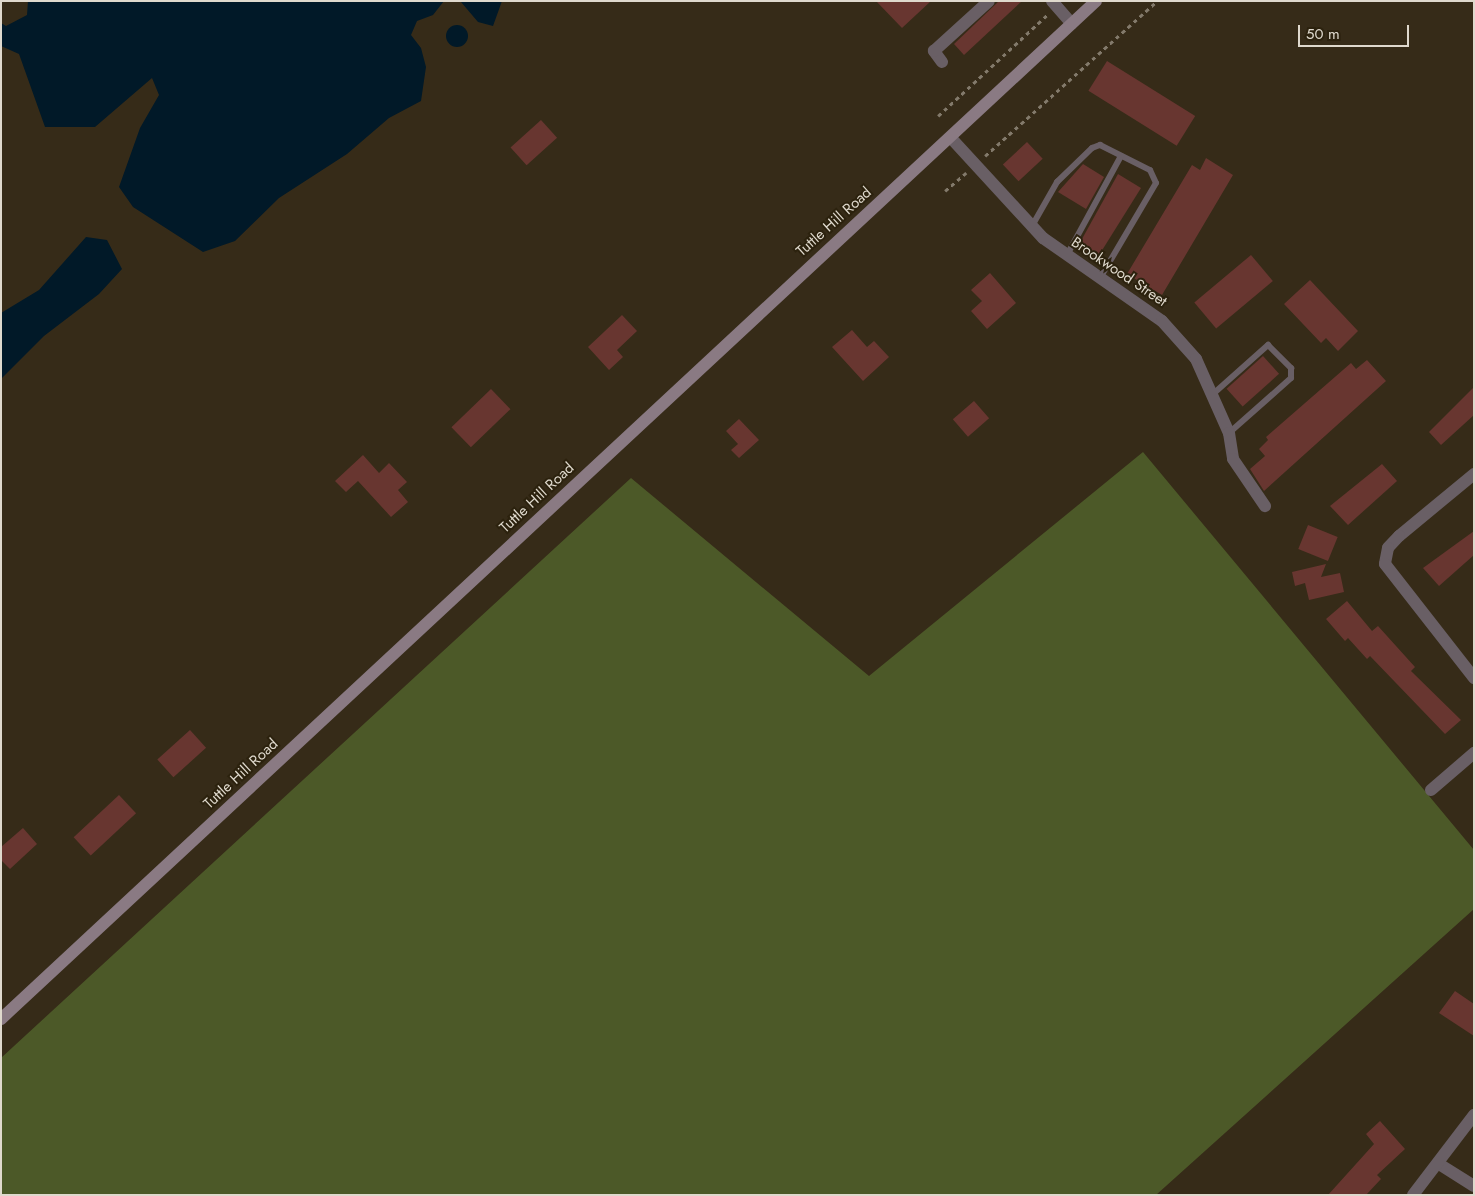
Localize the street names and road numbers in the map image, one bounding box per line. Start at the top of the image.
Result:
street label: Tuttle Hill Road [793,184,875,260]
street label: Brookwood Street [1068,233,1170,311]
street label: Tuttle Hill Road [496,459,578,537]
street label: Tuttle Hill Road [200,735,282,813]

